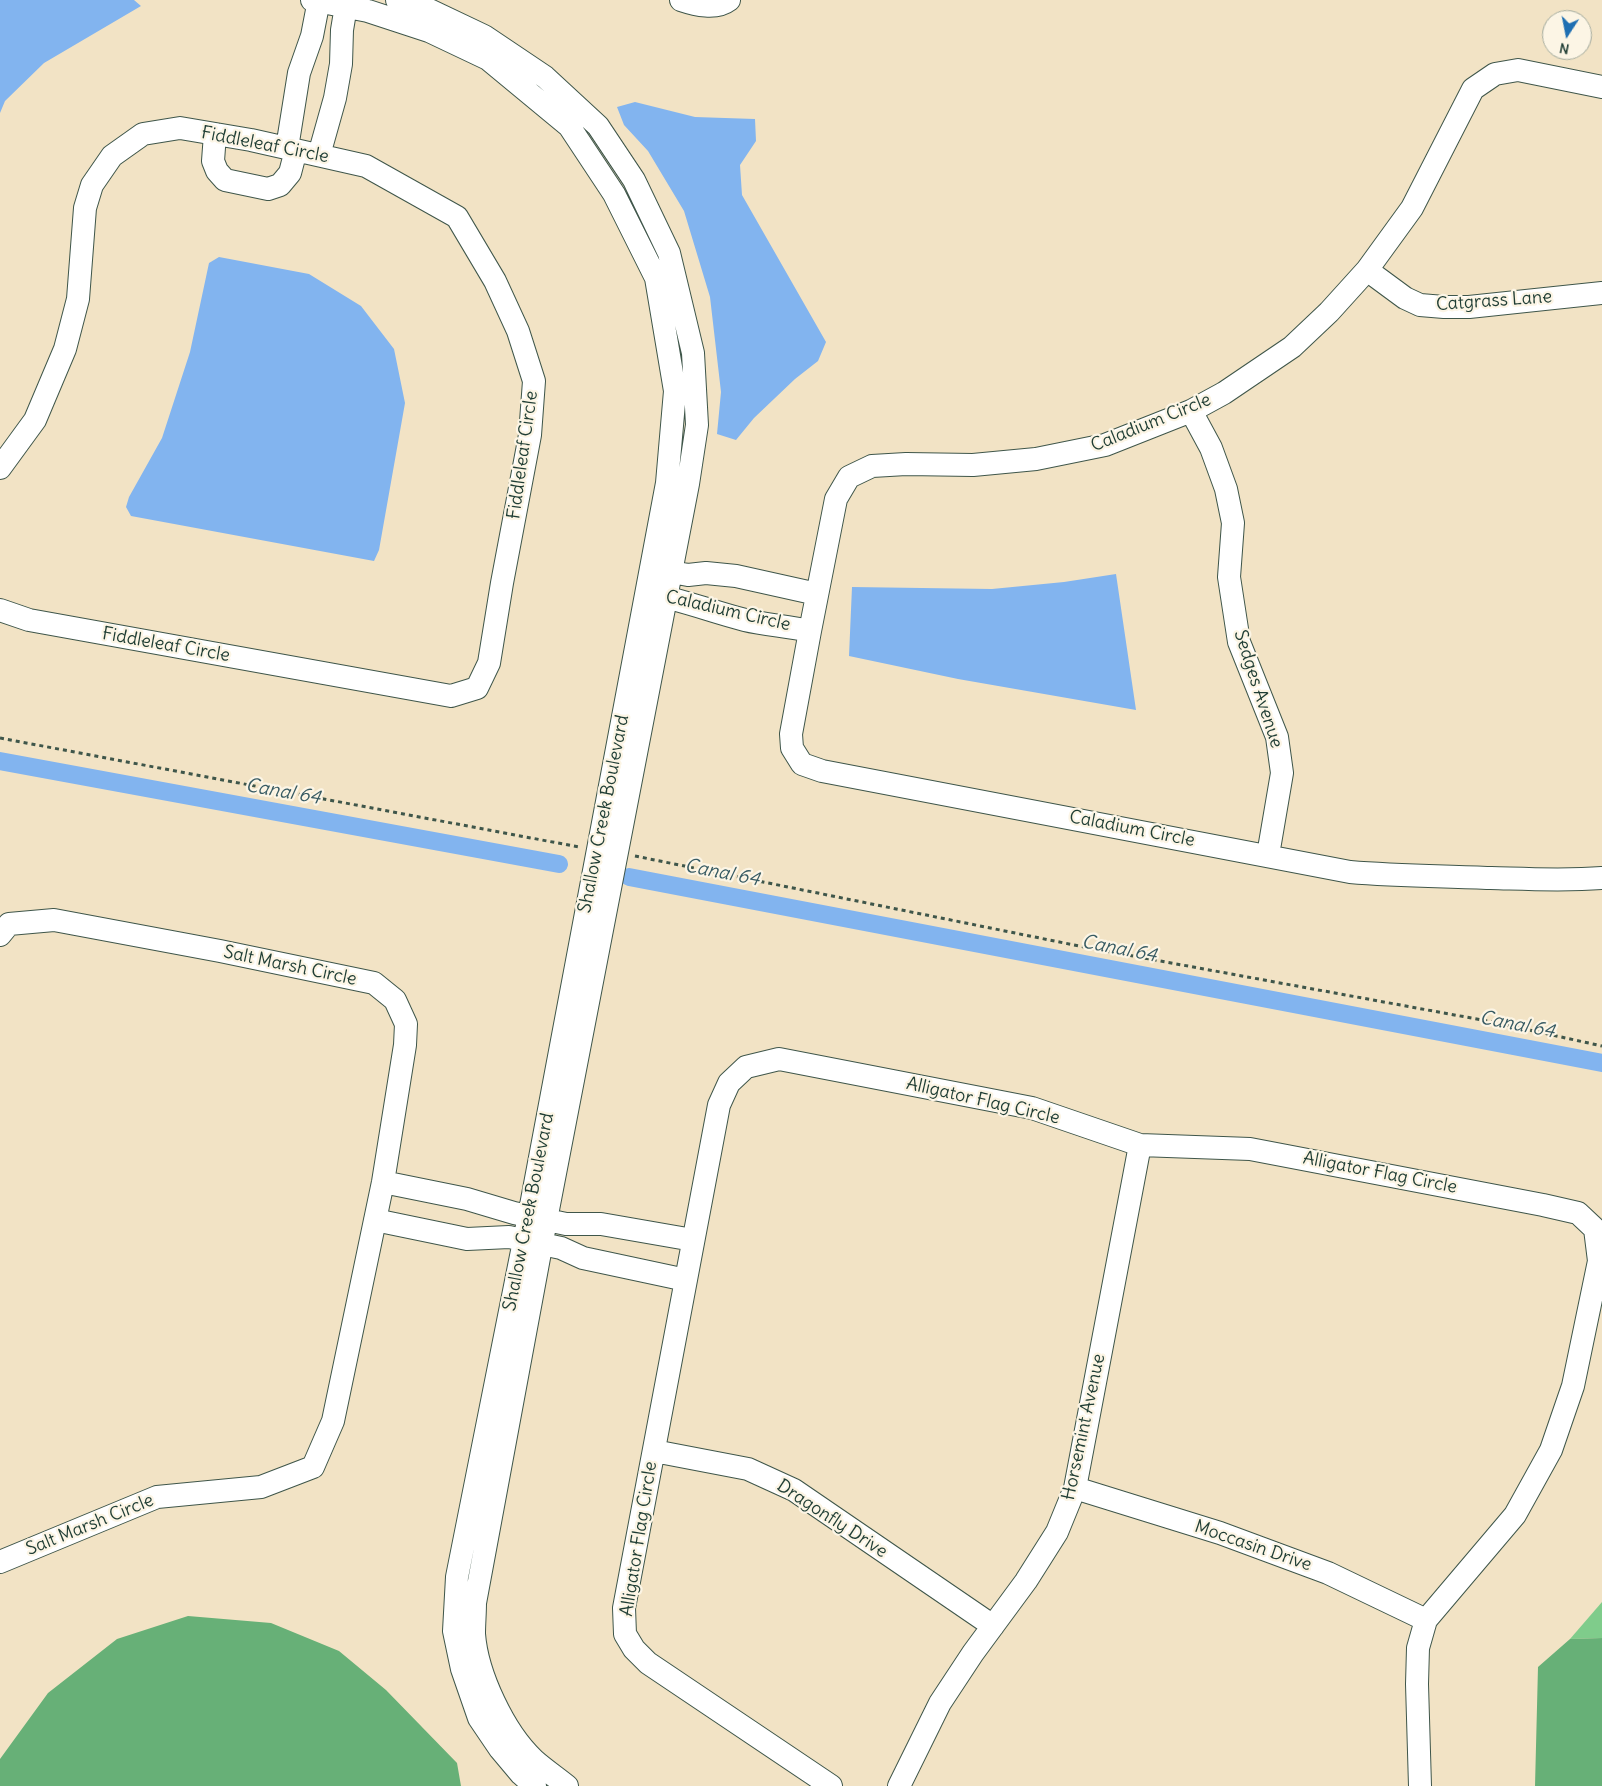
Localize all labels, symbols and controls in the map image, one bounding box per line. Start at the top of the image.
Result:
north arrow [1542,10,1592,60]
text: N [1558,39,1571,59]
street label: Fiddleleaf Circle [199,122,331,168]
street label: Catgrass Lane [1435,286,1553,316]
street label: Fiddleleaf Circle [503,389,543,521]
street label: Caladium Circle [1088,389,1214,457]
street label: Caladium Circle [664,586,792,636]
street label: Fiddleleaf Circle [100,623,232,667]
street label: Sedges Avenue [1229,627,1287,751]
street label: Shallow Creek Boulevard [574,713,634,915]
water label: Canal 64 [244,774,322,810]
street label: Caladium Circle [1067,806,1197,852]
water label: Canal 64 [683,855,761,891]
water label: Canal 64 [1080,931,1158,967]
street label: Salt Marsh Circle [221,941,359,991]
water label: Canal 64 [1478,1007,1556,1043]
street label: Alligator Flag Circle [904,1073,1062,1129]
street label: Shallow Creek Boulevard [499,1111,559,1313]
street label: Alligator Flag Circle [1301,1147,1459,1199]
street label: Horsemint Avenue [1058,1352,1110,1502]
street label: Alligator Flag Circle [616,1460,662,1618]
street label: Dragonfly Drive [773,1475,891,1563]
street label: Salt Marsh Circle [23,1490,157,1560]
street label: Moccasin Drive [1192,1516,1314,1576]

